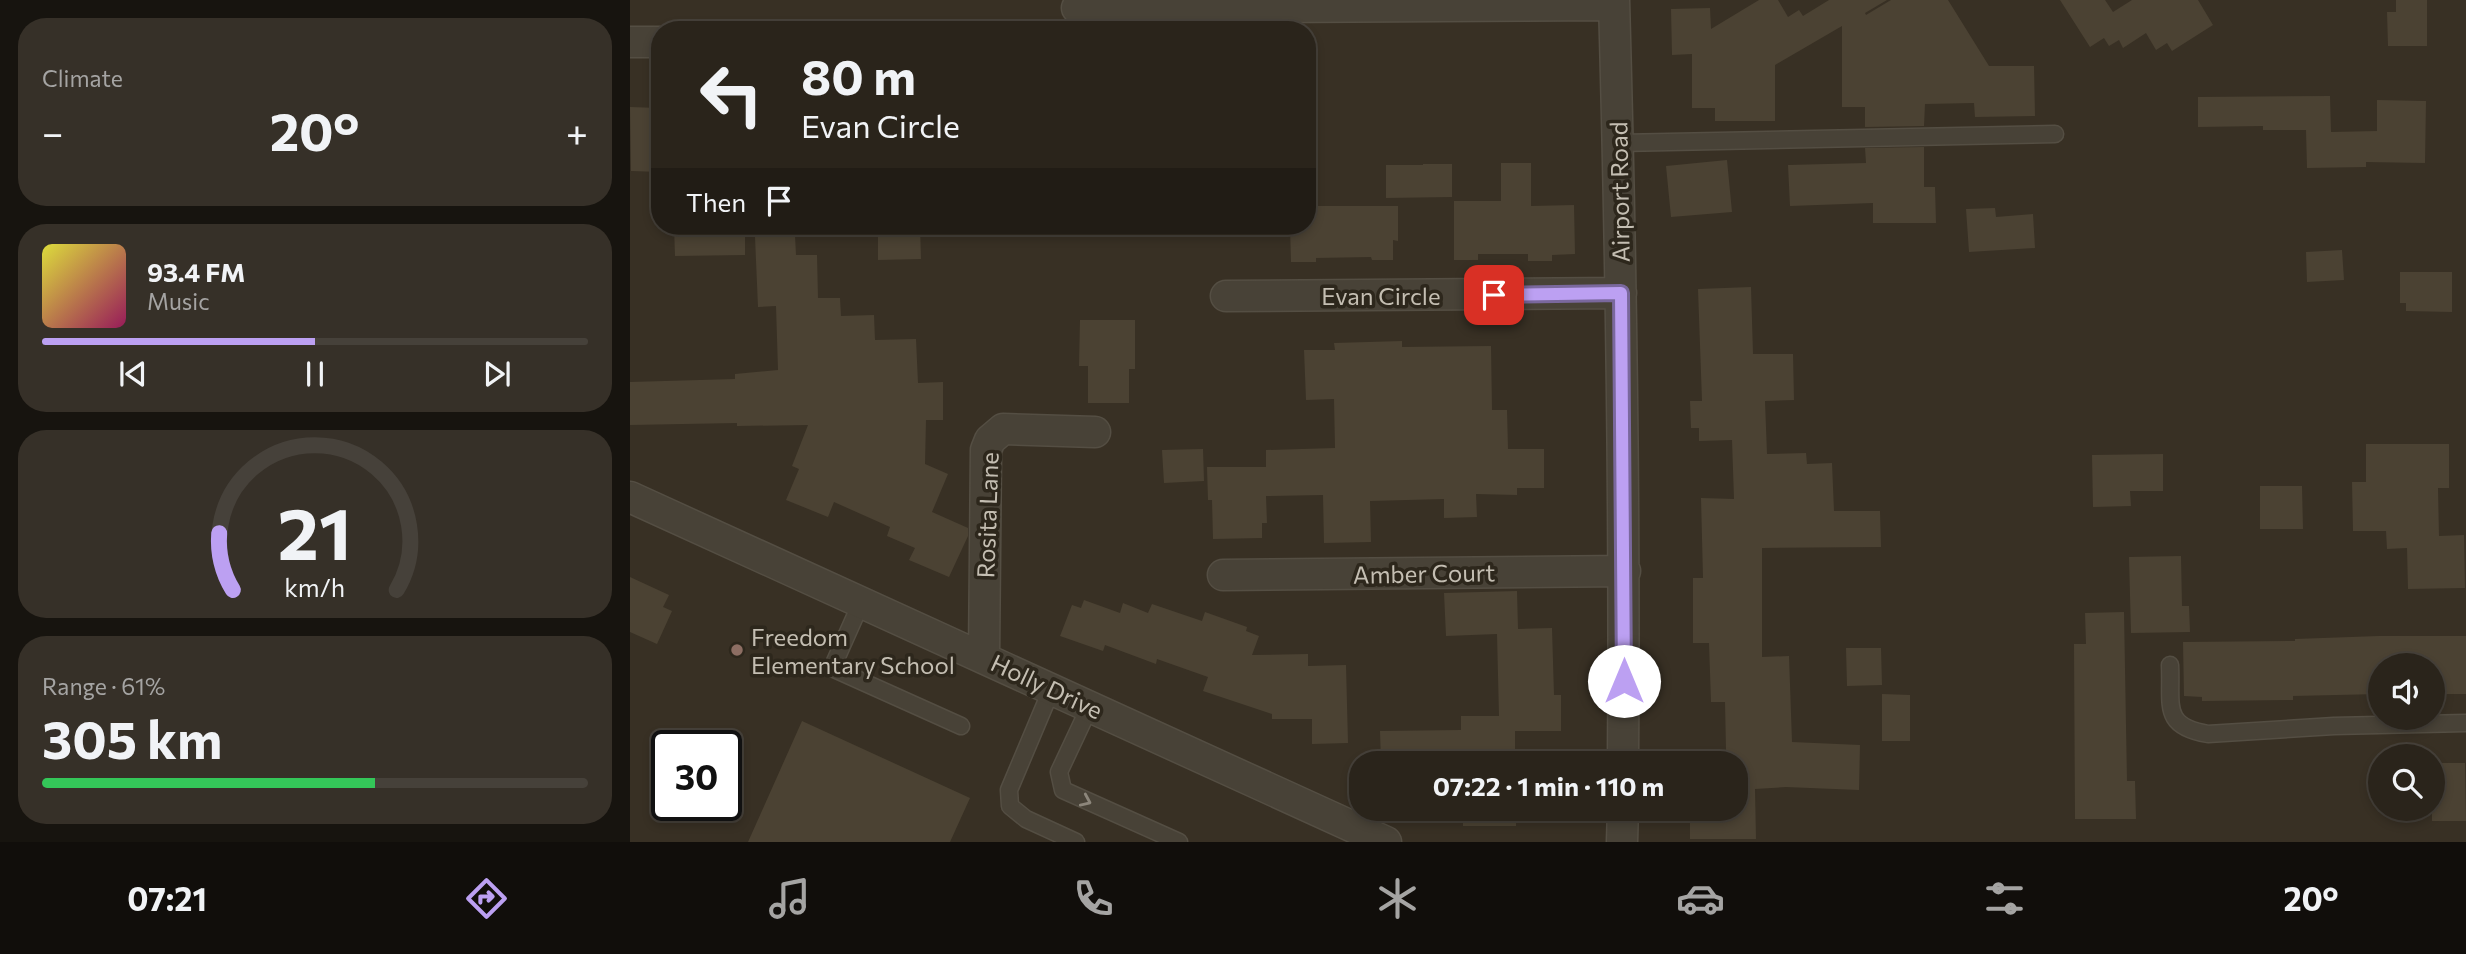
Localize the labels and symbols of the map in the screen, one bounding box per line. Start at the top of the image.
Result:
street label: Airport Road [1603,121,1635,263]
pin [1464,265,1524,325]
street label: Evan Circle [1321,281,1441,310]
street label: Rosita Lane [970,451,1004,579]
street label: Amber Court [1353,557,1495,589]
place label: Freedom Elementary School [751,622,955,679]
marker: Freedom Elementary School [729,642,745,658]
position arrow [1587,644,1661,718]
street label: Holly Drive [987,648,1107,724]
speed limit sign: 30 [651,730,742,821]
one-way arrow [1079,793,1091,807]

